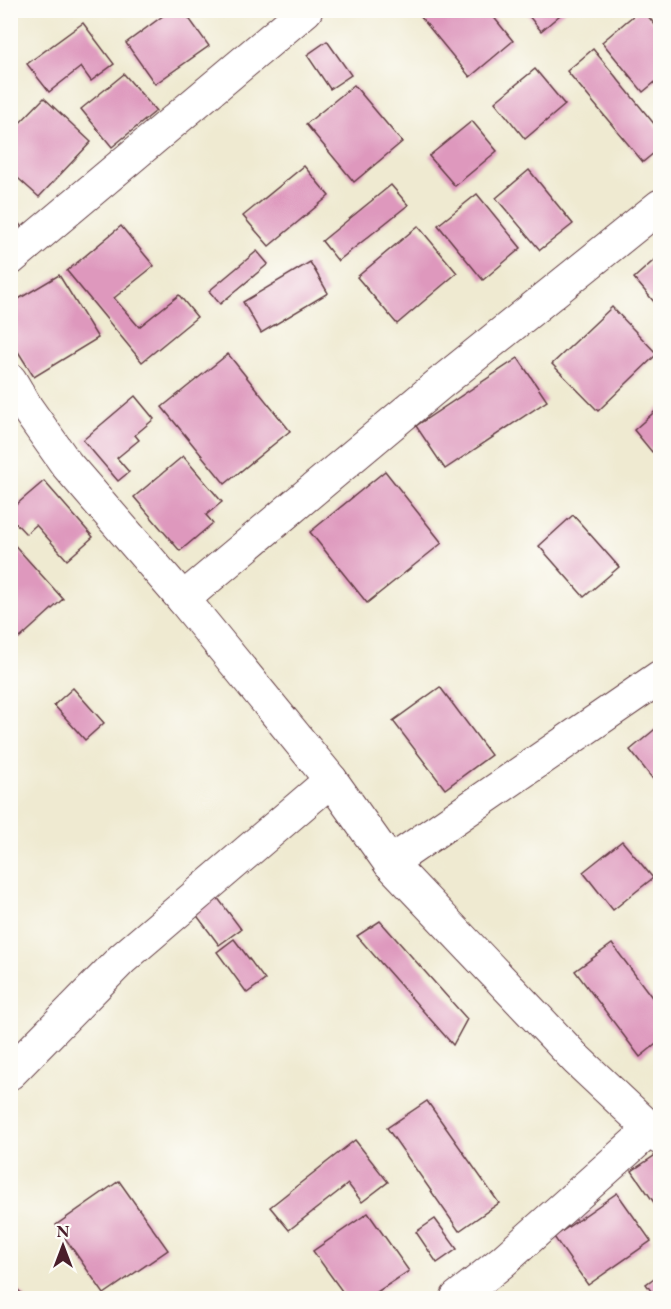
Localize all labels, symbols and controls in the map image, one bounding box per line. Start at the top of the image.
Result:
north arrow [33,1216,93,1276]
text: N [57,1221,70,1242]

